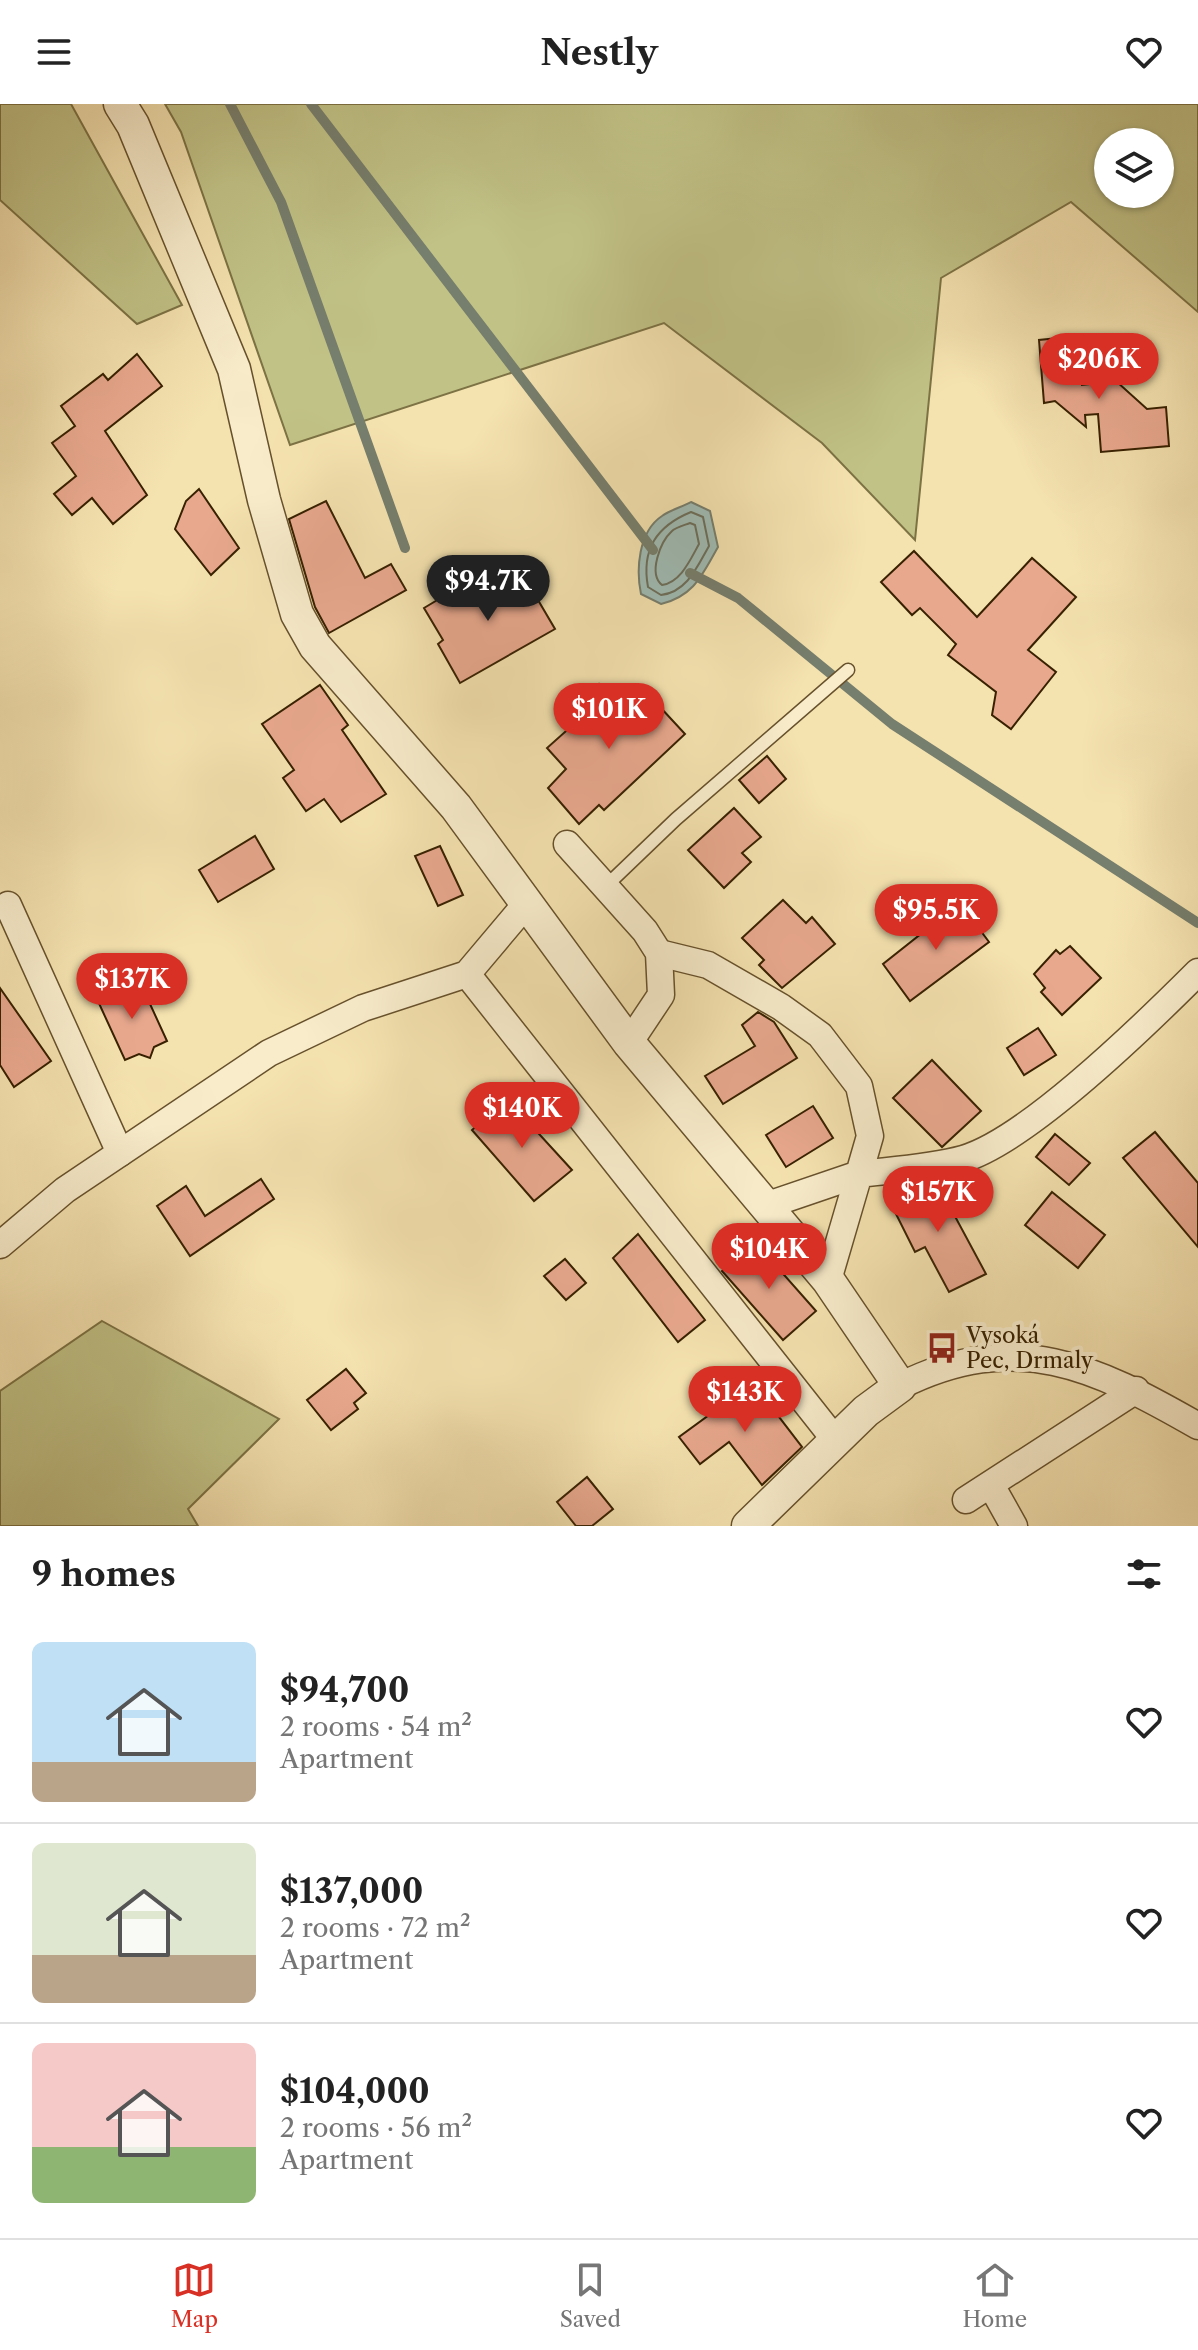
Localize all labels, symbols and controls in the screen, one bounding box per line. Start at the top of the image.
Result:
icon: menu [32,30,76,74]
text: Nestly [540,30,658,74]
icon: heart [1122,30,1166,74]
map controls [1094,128,1174,208]
button: layers [1094,128,1174,208]
pin: $206K [1043,333,1155,401]
text: $206K [1058,343,1140,375]
pin: $94.7K [423,555,553,623]
text: $94.7K [445,565,531,597]
pin: $101K [553,683,665,751]
text: $101K [571,693,647,725]
pin: $95.5K [871,884,1001,952]
text: $95.5K [893,894,979,926]
pin: $137K [76,953,188,1021]
text: $137K [94,963,170,995]
pin: $140K [466,1082,578,1150]
text: $140K [483,1092,561,1124]
pin: $157K [882,1166,994,1234]
text: $157K [901,1176,975,1208]
pin: $104K [713,1223,825,1291]
text: $104K [730,1233,808,1265]
place label: Vysoká Pec, Drmaly [965,1322,1094,1374]
bus stop icon: Vysoká Pec, Drmaly [925,1331,959,1365]
pin: $143K [689,1366,801,1434]
text: $143K [706,1376,784,1408]
icon: filters [1122,1552,1166,1596]
text: 9 homes [32,1553,176,1595]
text: $94,700 [280,1669,409,1711]
icon: home [96,1674,192,1770]
icon: heart [1122,1700,1166,1744]
text: 2 rooms · 54 m² [280,1711,472,1743]
text: Apartment [280,1743,413,1775]
text: $137,000 [280,1870,423,1912]
icon: home [96,1875,192,1971]
icon: heart [1122,1901,1166,1945]
text: 2 rooms · 72 m² [280,1912,471,1944]
text: Apartment [280,1944,413,1976]
text: $104,000 [280,2070,430,2112]
icon: home [96,2075,192,2171]
icon: heart [1122,2101,1166,2145]
text: 2 rooms · 56 m² [280,2112,472,2144]
text: Apartment [280,2144,413,2176]
tab: Map [171,2258,218,2333]
tab: Saved [560,2258,621,2333]
tab: Home [963,2258,1027,2333]

